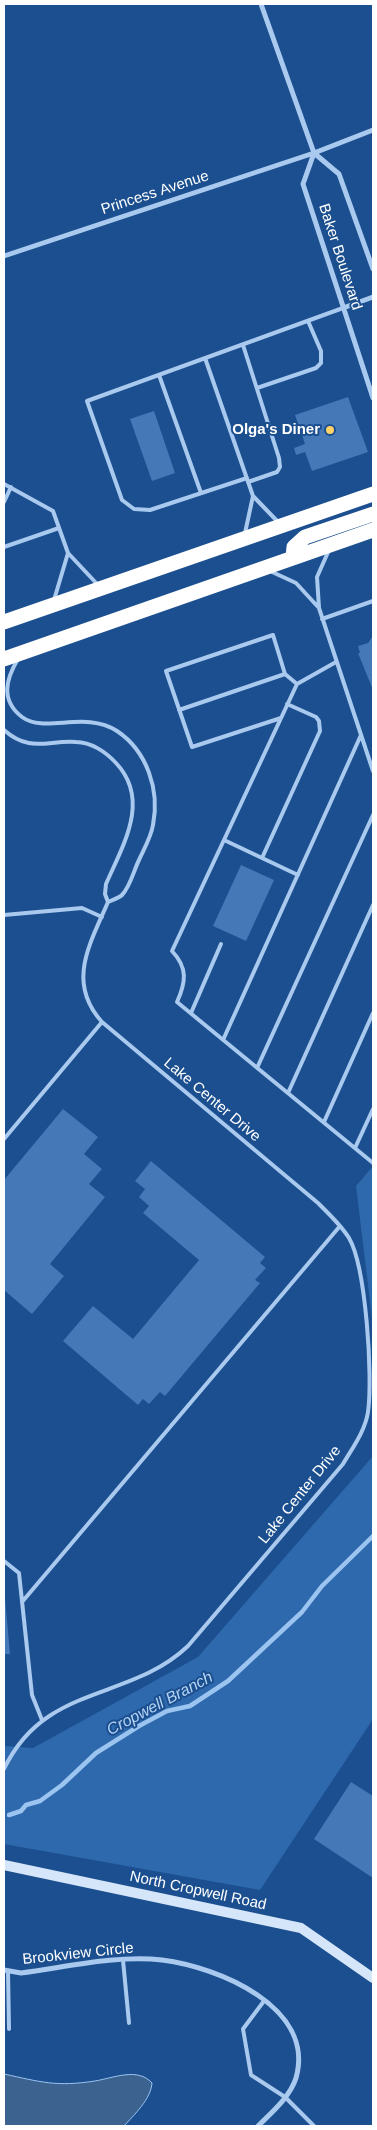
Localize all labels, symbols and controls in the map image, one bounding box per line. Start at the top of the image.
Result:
street label: Princess Avenue [99,167,211,219]
street label: Baker Boulevard [314,201,366,313]
place label: Olga's Diner [232,421,320,439]
marker: Olga's Diner [324,424,336,436]
street label: Lake Center Drive [160,1054,264,1146]
street label: Lake Center Drive [255,1442,345,1548]
water label: Cropwell Branch [104,1668,216,1740]
street label: North Cropwell Road [128,1868,268,1914]
street label: Brookview Circle [22,1939,134,1969]

